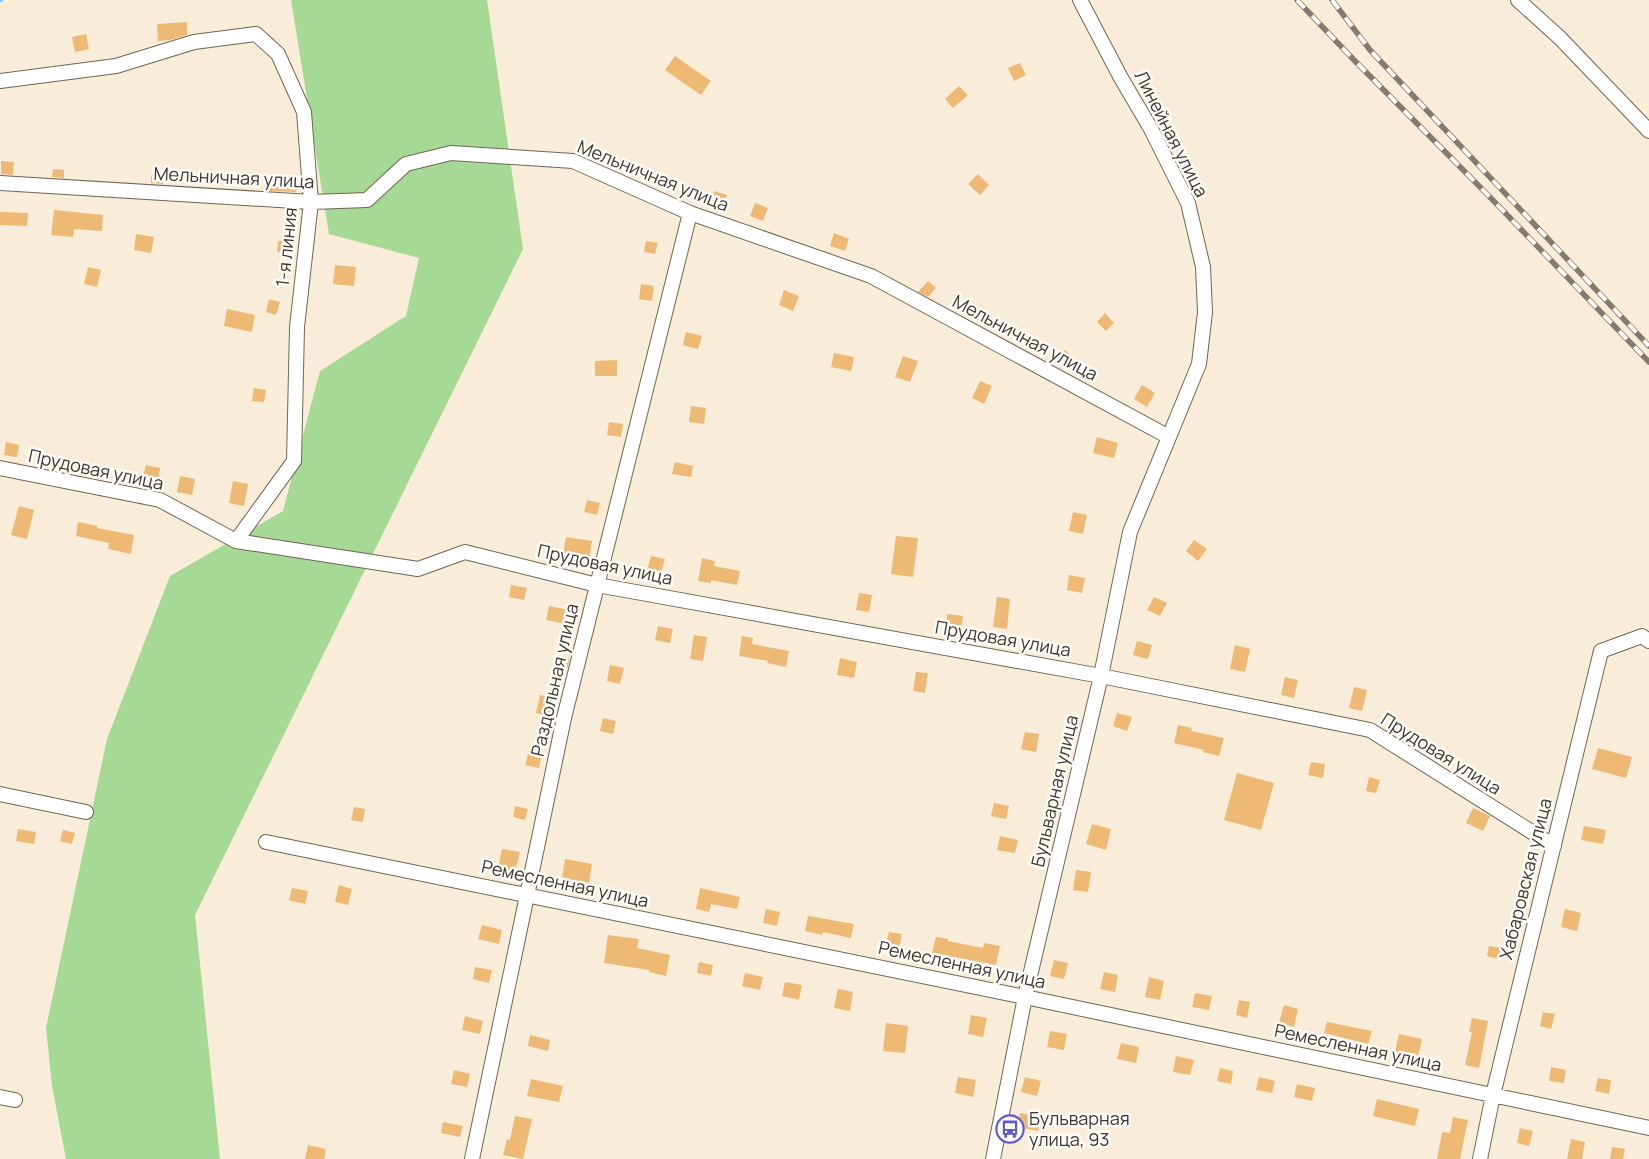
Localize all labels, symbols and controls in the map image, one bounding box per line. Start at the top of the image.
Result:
street label: Линейная улица [1130,66,1214,201]
street label: Мельничная улица [574,134,733,216]
street label: Мельничная улица [153,161,315,193]
street label: 1-я линия [270,206,302,288]
street label: Мельничная улица [949,289,1102,386]
street label: Прудовая улица [27,443,166,495]
street label: Прудовая улица [536,538,675,590]
street label: Раздольная улица [525,601,583,759]
street label: Прудовая улица [933,614,1073,662]
street label: Прудовая улица [1377,707,1506,800]
street label: Бульварная улица [1025,713,1083,869]
street label: Хабаровская улица [1493,795,1557,962]
street label: Ремесленная улица [479,854,651,912]
street label: Ремесленная улица [876,935,1048,993]
street label: Ремесленная улица [1272,1018,1444,1076]
place label: Бульварная улица, 93 [1029,1106,1130,1151]
bus stop icon: Бульварная улица, 93 [995,1114,1025,1144]

